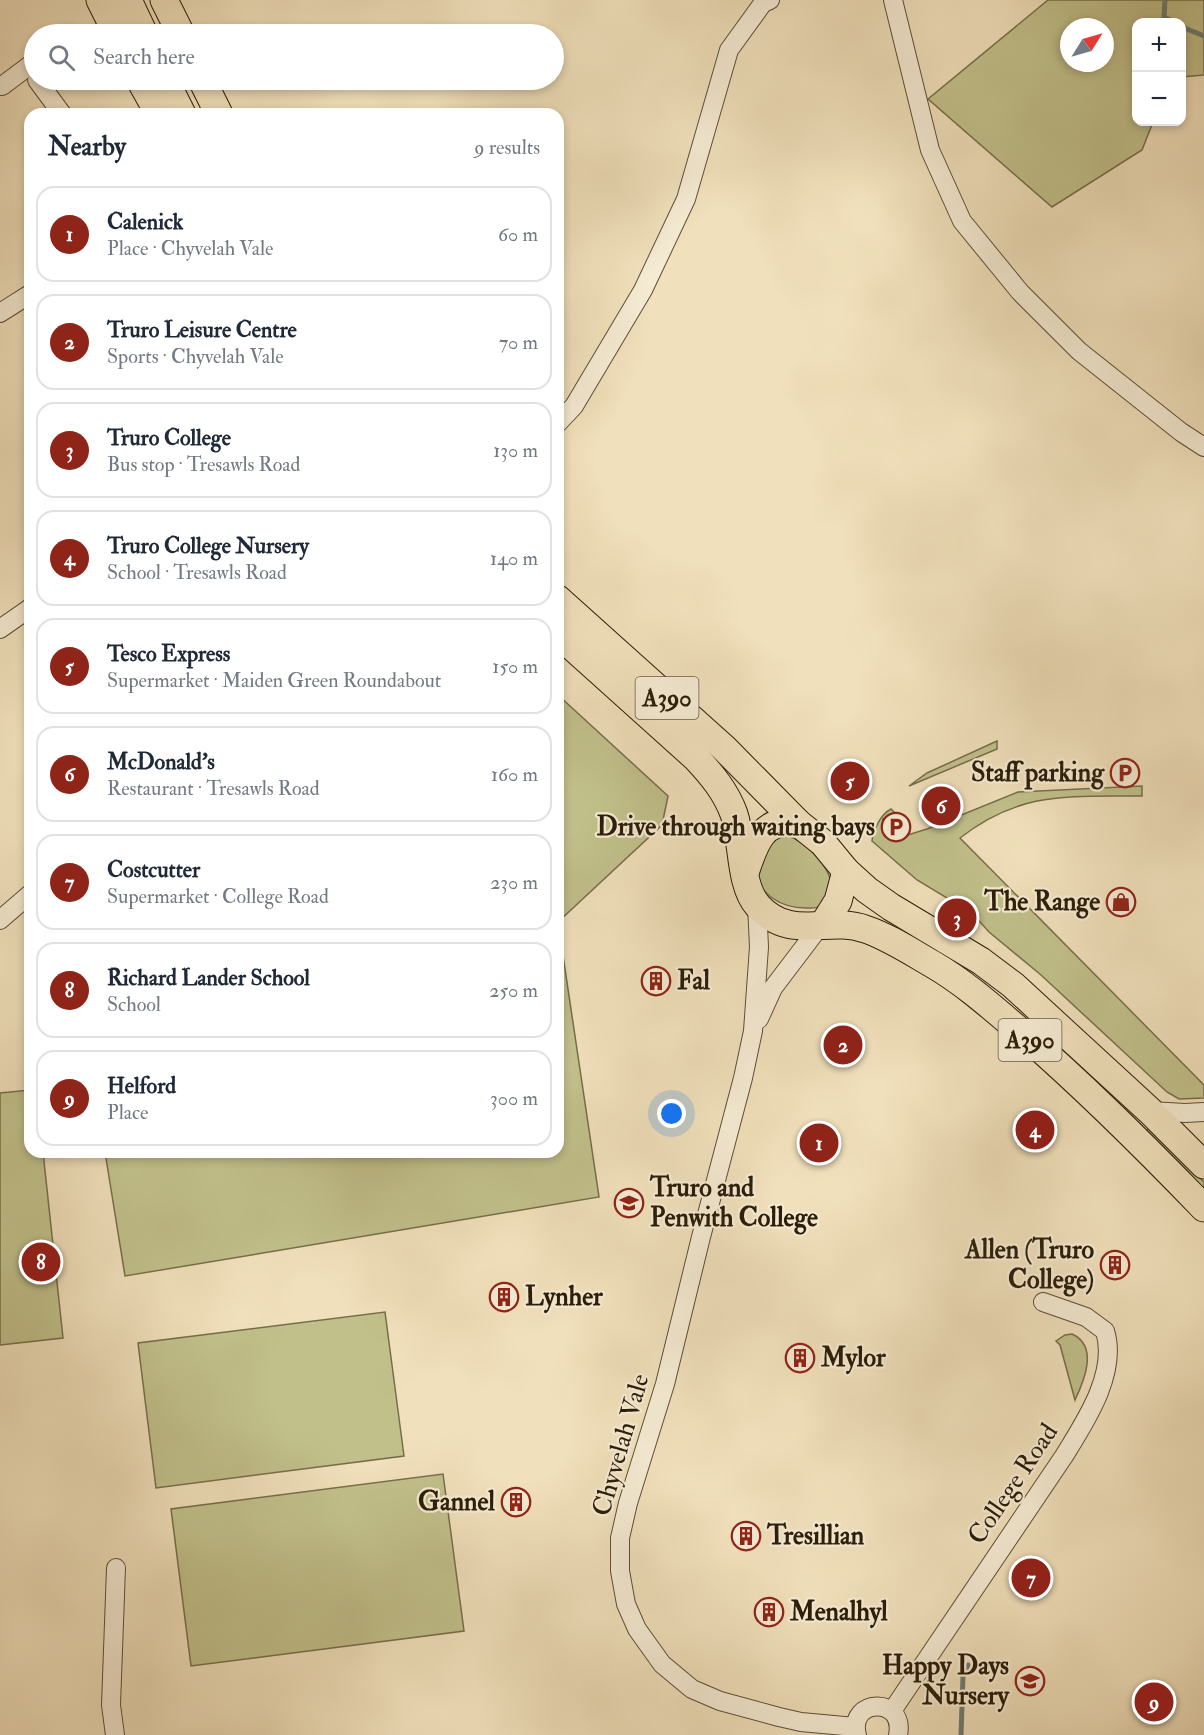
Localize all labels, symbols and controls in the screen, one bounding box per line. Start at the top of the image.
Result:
north arrow [1060,18,1114,72]
map controls [1132,18,1186,126]
button: + [1132,18,1186,72]
search box [24,24,564,90]
icon: search [45,41,78,74]
text: Search here [93,43,195,71]
button: − [1132,72,1186,126]
text: Nearby [48,131,126,163]
text: 9 results [474,135,540,160]
text: Calenick [107,208,183,236]
text: 1 [66,222,73,247]
text: 60 m [498,222,538,247]
text: Place · Chyvelah Vale [107,236,273,261]
text: Truro Leisure Centre [107,316,297,344]
text: 2 [64,330,75,355]
text: 70 m [499,330,538,355]
text: Sports · Chyvelah Vale [107,344,284,369]
text: Truro College [107,424,231,452]
text: 3 [66,438,73,463]
text: 130 m [493,438,538,463]
text: Bus stop · Tresawls Road [107,452,300,477]
text: Truro College Nursery [107,532,309,560]
text: 4 [64,546,75,571]
text: 140 m [490,546,538,571]
text: School · Tresawls Road [107,560,287,585]
text: Tesco Express [107,640,230,668]
text: 5 [65,654,74,679]
text: 150 m [492,654,538,679]
text: Supermarket · Maiden Green Roundabout [107,668,441,693]
road number: A390 [636,677,698,719]
text: McDonald's [107,748,215,776]
place label: Staff parking [971,757,1105,790]
parking icon: Staff parking [1109,757,1141,789]
pin: 5 [830,758,870,804]
text: 6 [64,762,75,787]
text: 160 m [491,762,538,787]
text: Restaurant · Tresawls Road [107,776,320,801]
pin: 6 [922,784,960,828]
place label: Drive through waiting bays [597,811,875,844]
parking icon: Drive through waiting bays [880,811,912,843]
text: Costcutter [107,856,200,884]
text: 7 [65,870,74,895]
text: 230 m [490,870,538,895]
text: Supermarket · College Road [107,884,329,909]
place label: The Range [983,886,1100,919]
shop icon: The Range [1105,886,1137,918]
pin: 3 [938,896,976,940]
text: Richard Lander School [107,964,310,992]
building icon: Fal [640,965,672,997]
place label: Fal [677,965,710,997]
text: 8 [65,978,74,1003]
text: 250 m [489,978,538,1003]
text: School [107,992,161,1017]
road number: A390 [998,1019,1062,1061]
pin: 2 [824,1022,862,1068]
text: Helford [107,1072,176,1100]
text: 9 [64,1086,75,1111]
text: 300 m [490,1086,538,1111]
your location [657,1099,686,1128]
text: Place [107,1100,148,1125]
pin: 4 [1016,1108,1054,1152]
pin: 1 [800,1120,838,1166]
place label: Truro and Penwith College [649,1172,818,1235]
school or university icon: Truro and Penwith College [613,1187,645,1219]
place label: Allen (Truro College) [964,1234,1094,1297]
pin: 8 [22,1240,60,1284]
building icon: Allen (Truro College) [1099,1249,1131,1281]
building icon: Lynher [488,1281,520,1313]
place label: Lynher [525,1281,603,1314]
building icon: Mylor [784,1342,816,1374]
place label: Mylor [820,1342,886,1375]
street label: Chyvelah Vale [585,1370,657,1520]
street label: College Road [961,1417,1065,1551]
place label: Gannel [418,1486,495,1518]
building icon: Gannel [500,1486,532,1518]
building icon: Tresillian [730,1520,762,1552]
place label: Tresillian [766,1520,865,1552]
pin: 7 [1012,1556,1050,1600]
building icon: Menalhyl [753,1596,785,1628]
place label: Menalhyl [789,1596,888,1629]
place label: Happy Days Nursery [882,1650,1011,1713]
school or university icon: Happy Days Nursery [1014,1665,1046,1697]
pin: 9 [1134,1680,1174,1724]

